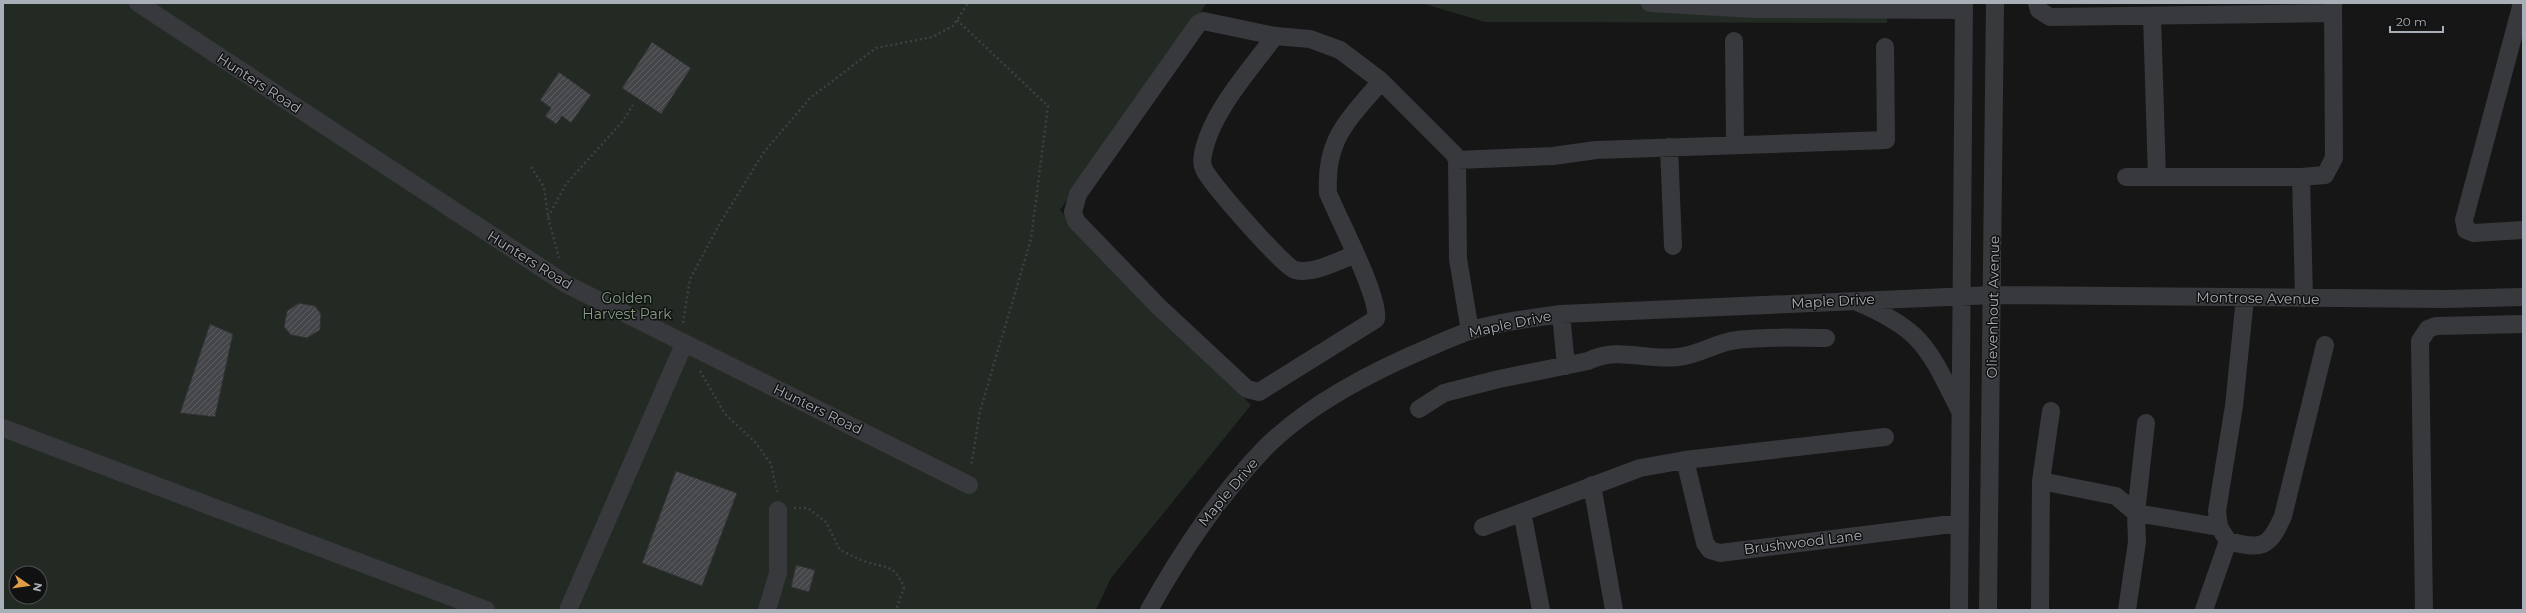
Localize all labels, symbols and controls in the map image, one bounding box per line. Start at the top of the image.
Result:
scale bar [2390,8,2443,34]
text: 20 m [2396,14,2427,29]
street label: Hunters Road [213,49,305,117]
street label: Hunters Road [484,227,576,293]
street label: Olievenhout Avenue [1983,235,2003,379]
street label: Montrose Avenue [2196,288,2320,308]
park label: Golden Harvest Park [582,289,672,323]
street label: Maple Drive [1791,290,1875,312]
street label: Maple Drive [1467,306,1553,342]
street label: Hunters Road [771,380,865,438]
street label: Maple Drive [1194,454,1262,530]
street label: Brushwood Lane [1743,526,1863,558]
north arrow [8,565,48,605]
text: N [30,581,46,593]

